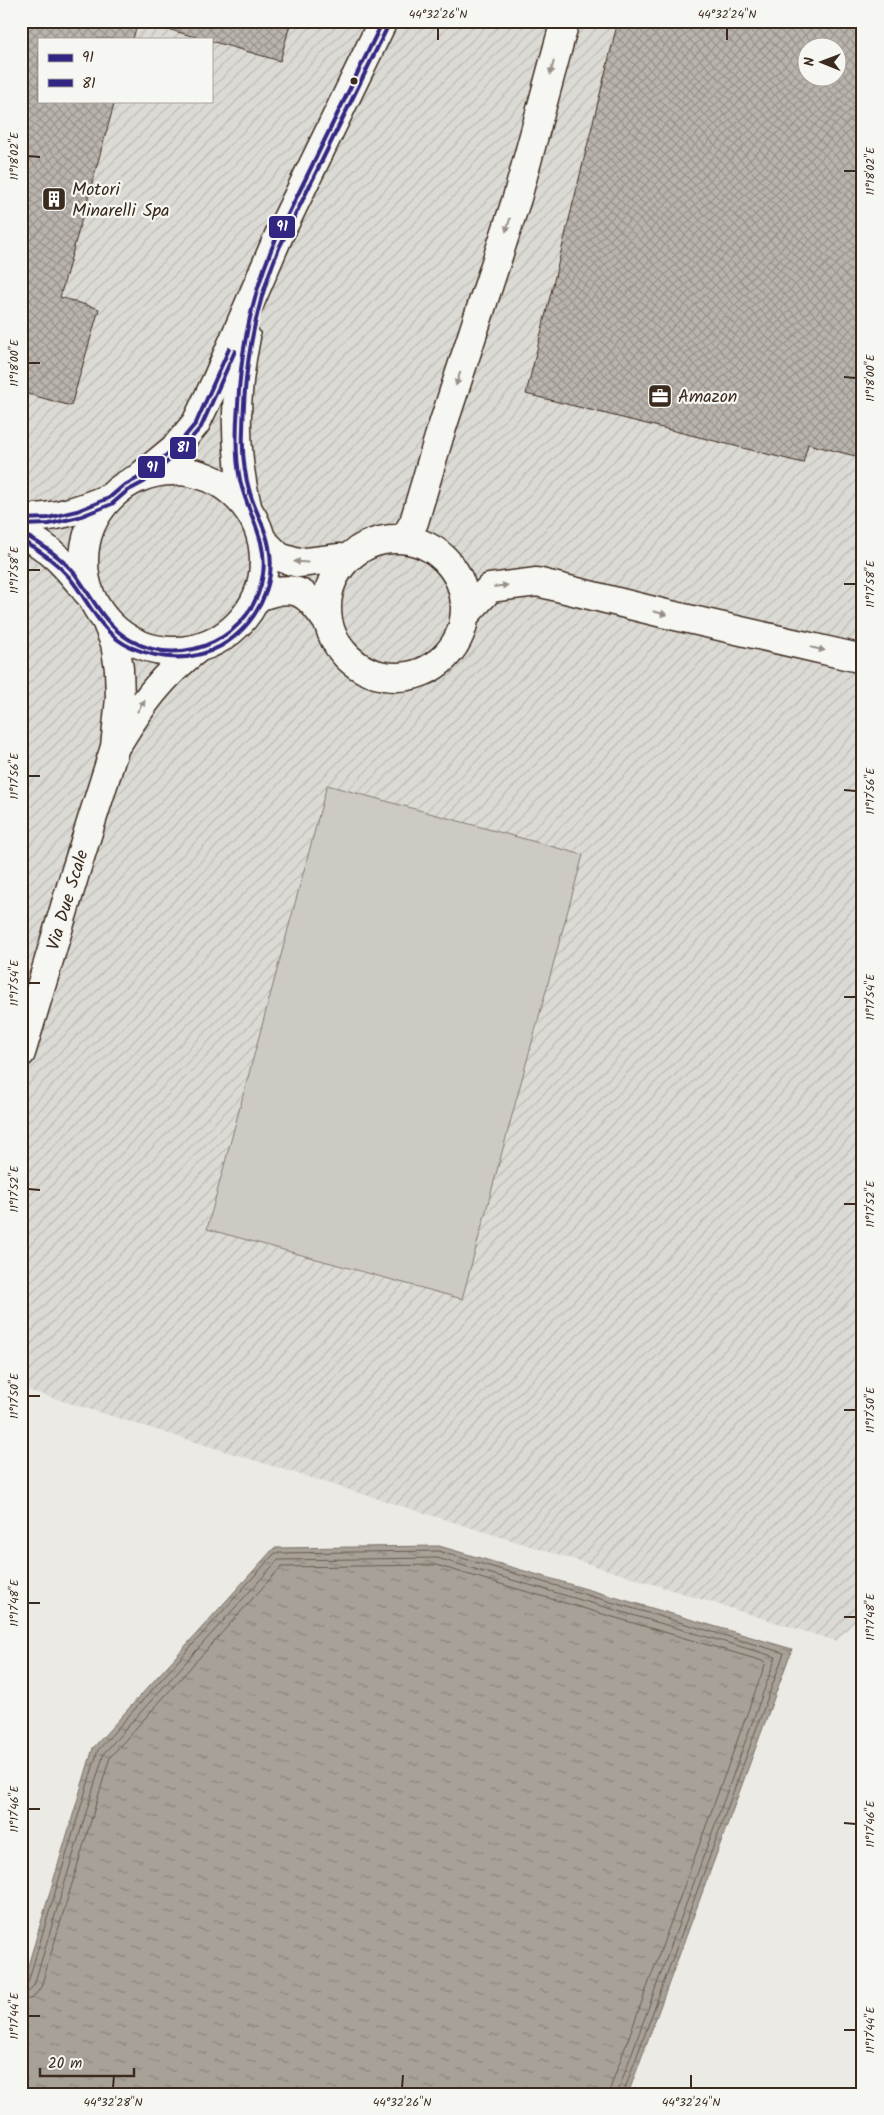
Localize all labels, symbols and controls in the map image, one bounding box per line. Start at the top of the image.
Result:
text: 44°32'26"N [409,5,467,24]
text: 44°32'24"N [698,5,756,24]
legend [38,38,212,102]
north arrow [796,38,846,88]
text: 91 [82,46,94,70]
text: N [799,57,821,66]
one-way arrow [548,61,556,76]
text: 81 [82,72,96,96]
unlabelled marker [349,76,359,86]
text: 11°18'02"E [5,131,24,180]
text: 11°18'02"E [861,146,880,195]
place label: Motori Minarelli Spa [72,176,170,226]
building icon: Motori Minarelli Spa [41,186,67,212]
line badge: 91 [268,215,296,239]
text: 91 [276,216,288,238]
one-way arrow [504,217,511,232]
text: 11°18'00"E [5,338,24,387]
text: 11°18'00"E [861,353,880,402]
one-way arrow [453,372,461,387]
office icon: Amazon [647,383,673,409]
place label: Amazon [678,383,737,412]
line badge: 81 [169,436,197,460]
text: 81 [177,437,190,459]
line badge: 91 [137,455,166,479]
text: 91 [146,457,158,479]
text: 11°17'58"E [5,545,24,594]
one-way arrow [293,557,309,565]
text: 11°17'58"E [861,559,880,608]
one-way arrow [494,582,510,590]
one-way arrow [652,609,667,617]
one-way arrow [811,645,826,653]
one-way arrow [136,699,146,712]
text: 11°17'56"E [5,752,24,799]
text: 11°17'56"E [861,767,880,814]
street label: Via Due Scale [40,846,98,954]
text: 11°17'54"E [5,959,24,1006]
text: 11°17'54"E [861,973,880,1020]
text: 11°17'52"E [5,1164,24,1213]
text: 11°17'52"E [861,1179,880,1228]
text: 11°17'50"E [5,1372,24,1419]
text: 11°17'50"E [861,1386,880,1433]
text: 11°17'48"E [5,1578,24,1627]
text: 11°17'48"E [861,1592,880,1641]
text: 11°17'46"E [5,1785,24,1832]
text: 11°17'46"E [861,1800,880,1847]
text: 11°17'44"E [5,1992,24,2039]
text: 11°17'44"E [861,2006,880,2053]
scale bar [40,2045,134,2077]
text: 20 m [48,2052,82,2076]
text: 44°32'28"N [83,2093,143,2112]
text: 44°32'26"N [373,2093,431,2112]
text: 44°32'24"N [662,2093,720,2112]

